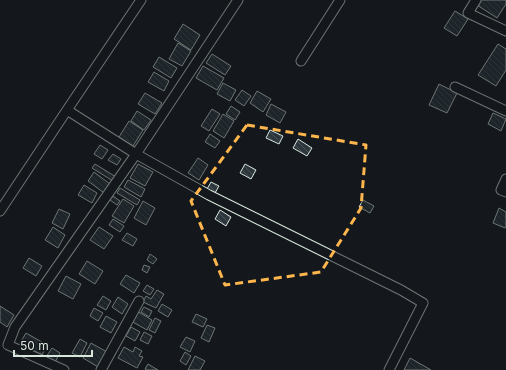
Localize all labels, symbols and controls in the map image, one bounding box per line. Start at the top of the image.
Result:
scale bar [14,332,92,358]
text: 50 m [20,338,49,353]

